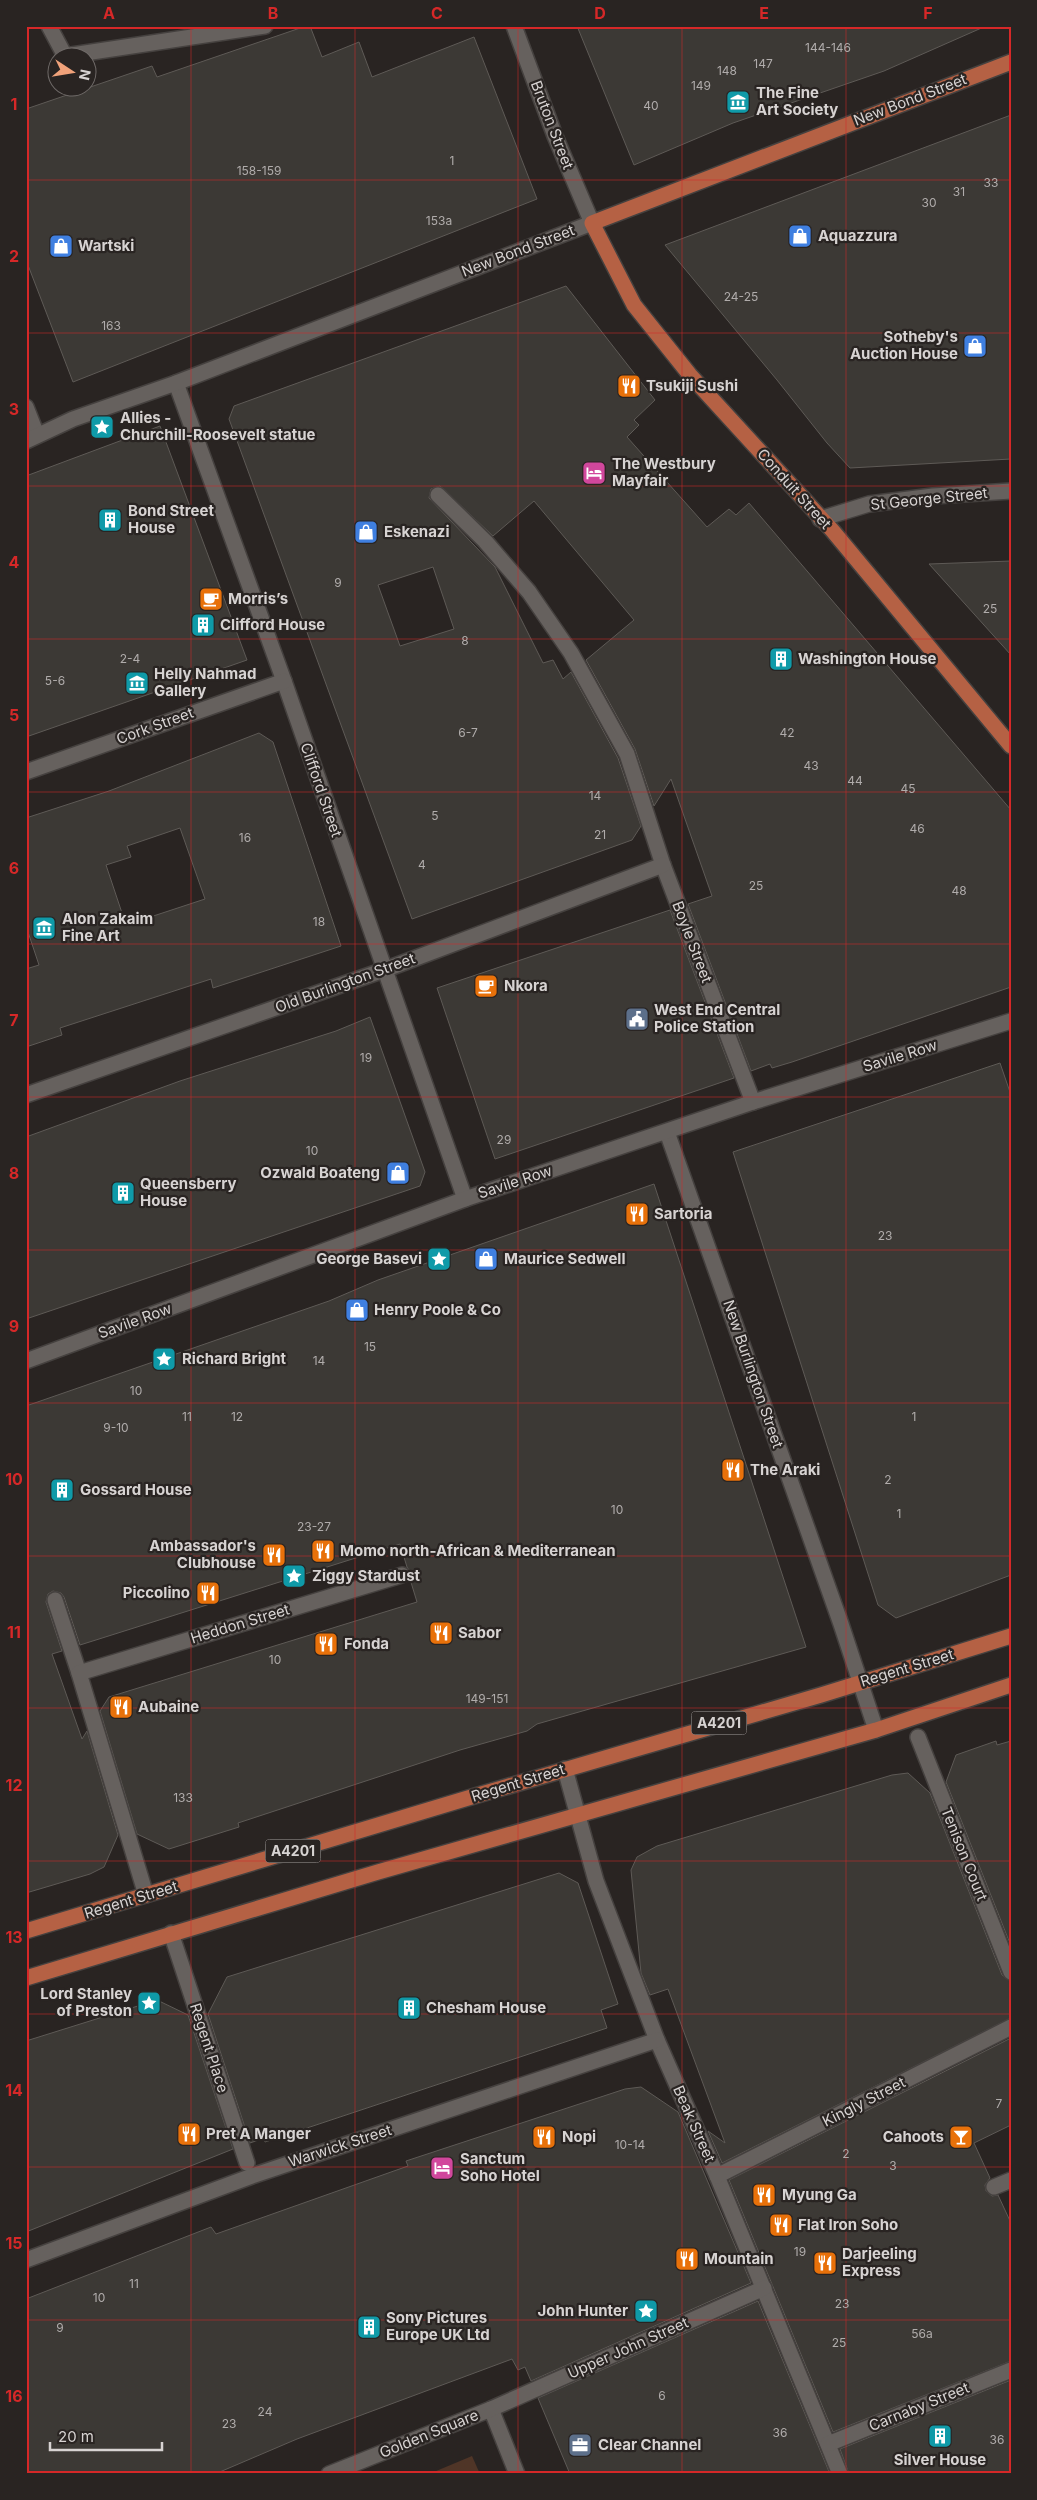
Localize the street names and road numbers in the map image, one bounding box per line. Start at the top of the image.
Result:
street label: New Bond Street [851,69,969,130]
street label: Bruton Street [527,78,578,172]
street label: New Bond Street [459,220,577,281]
street label: Conduit Street [753,444,836,533]
street label: St George Street [869,483,988,514]
street label: Cork Street [114,703,196,748]
street label: Clifford Street [296,740,347,840]
street label: Boyle Street [668,898,717,985]
street label: Old Burlington Street [272,948,417,1017]
street label: Savile Row [860,1035,939,1076]
street label: Savile Row [475,1161,554,1202]
street label: New Burlington Street [719,1297,788,1450]
street label: Savile Row [95,1298,174,1343]
street label: Heddon Street [188,1599,292,1648]
street label: Regent Street [858,1644,956,1691]
road number: A4201 [692,1712,746,1735]
street label: Regent Street [469,1759,567,1806]
street label: Tenison Court [937,1804,992,1904]
road number: A4201 [266,1840,320,1862]
street label: Regent Street [82,1876,180,1923]
street label: Regent Place [186,2001,233,2095]
street label: Kingly Street [819,2072,909,2131]
street label: Beak Street [669,2083,720,2165]
street label: Warwick Street [286,2120,394,2171]
street label: Upper John Street [565,2312,691,2383]
street label: Carnaby Street [866,2378,972,2435]
street label: Golden Square [377,2405,481,2462]

